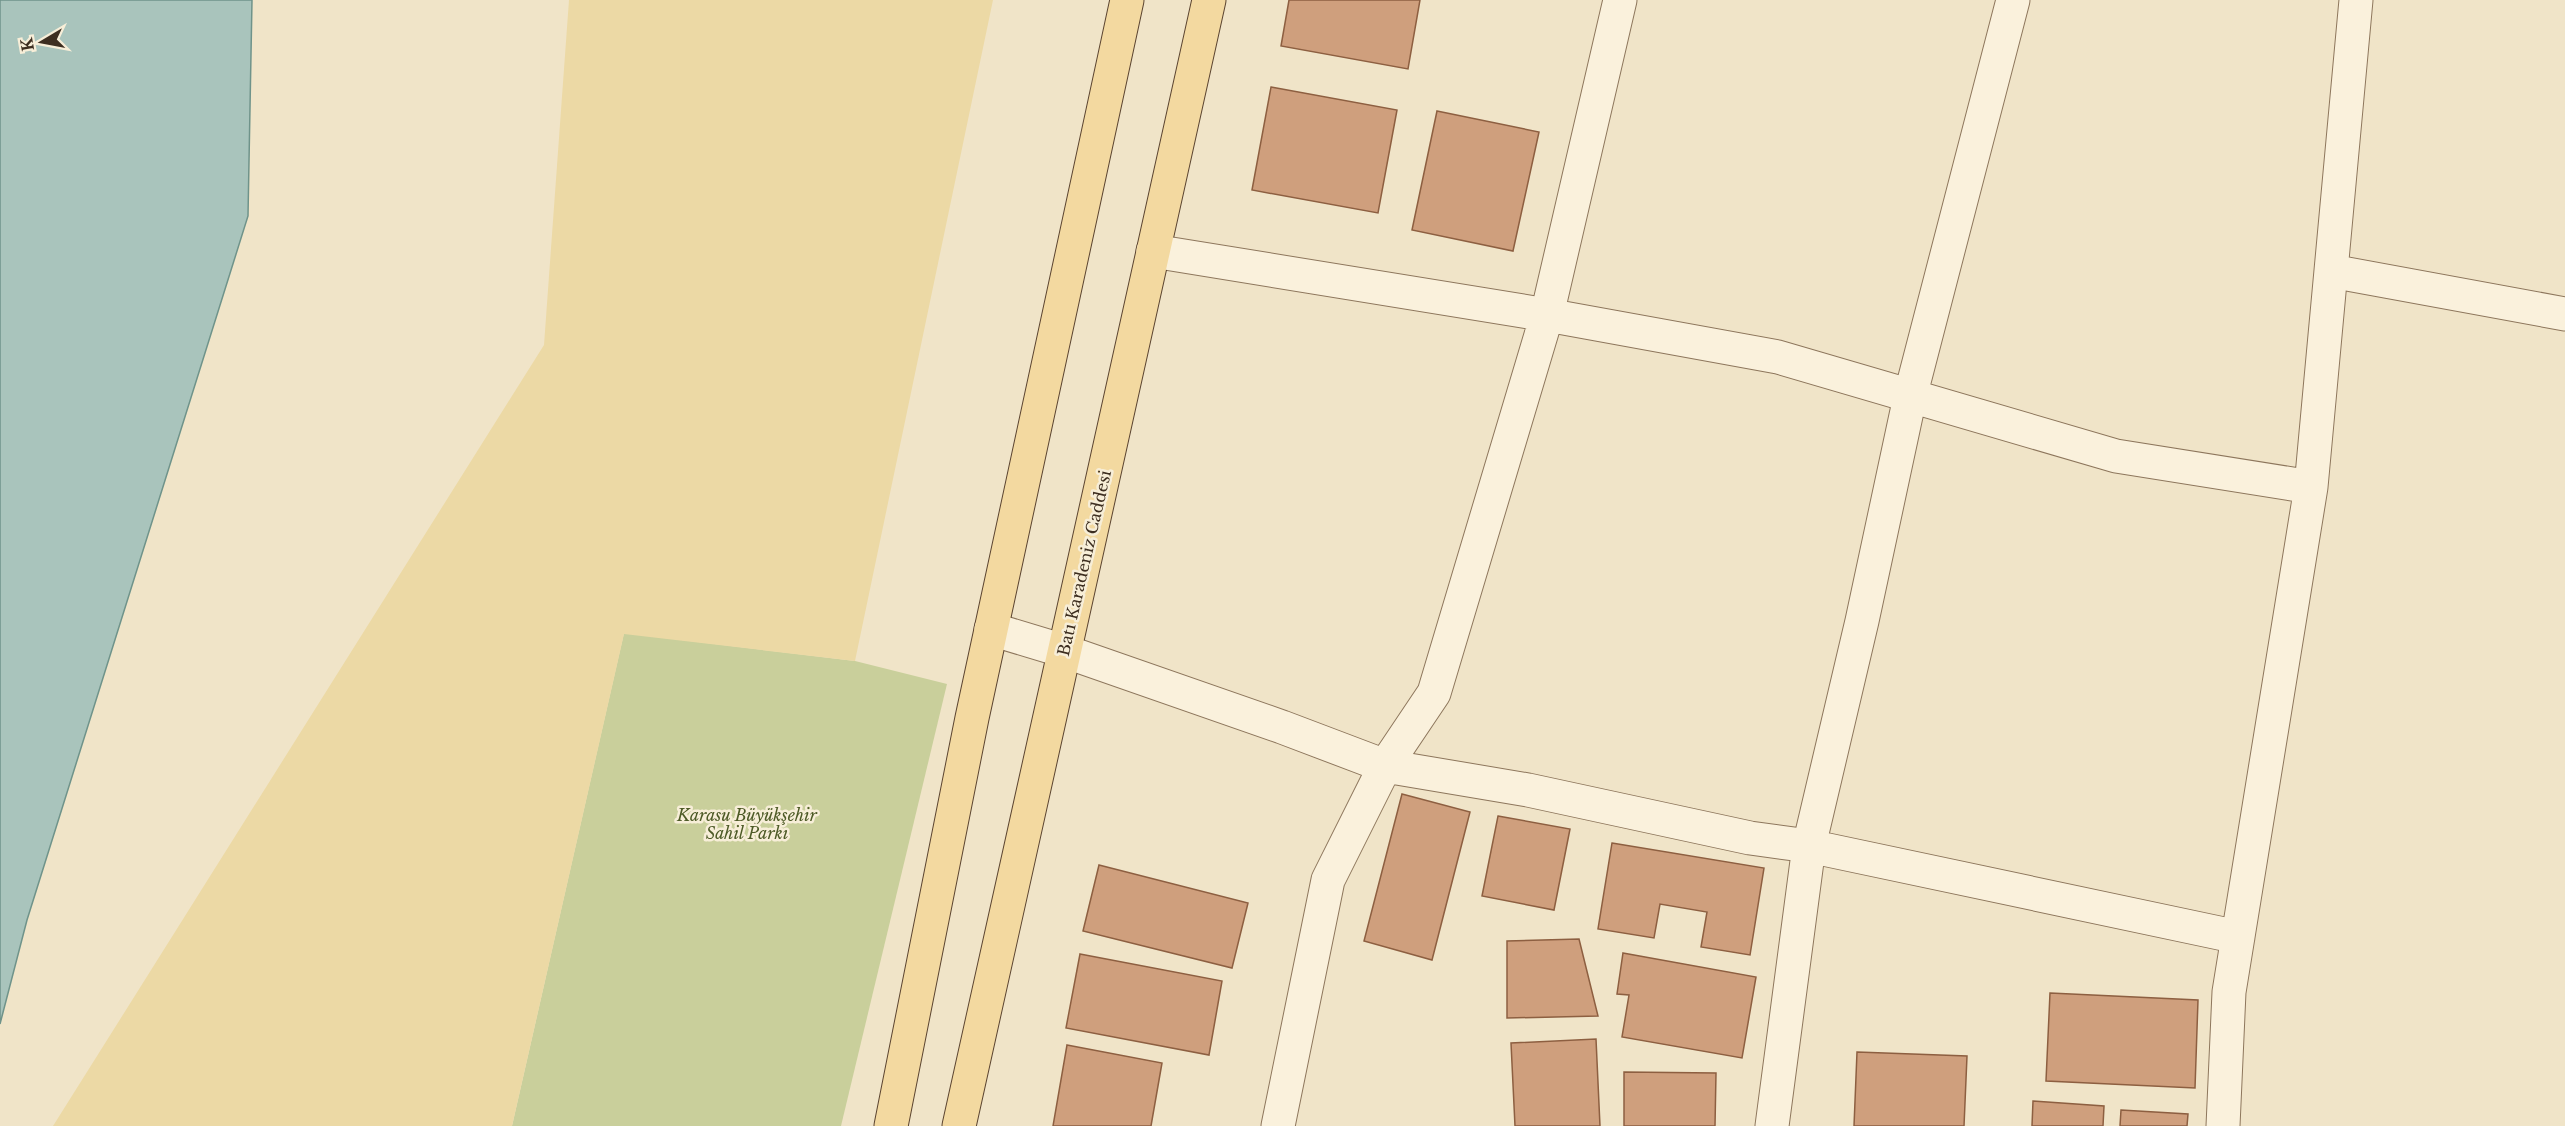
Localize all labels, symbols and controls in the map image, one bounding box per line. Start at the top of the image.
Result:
north arrow [12,12,72,72]
text: K [16,36,38,53]
street label: Batı Karadeniz Caddesi [1053,468,1115,658]
park label: Karasu Büyükşehir Sahil Parkı [676,805,818,843]

